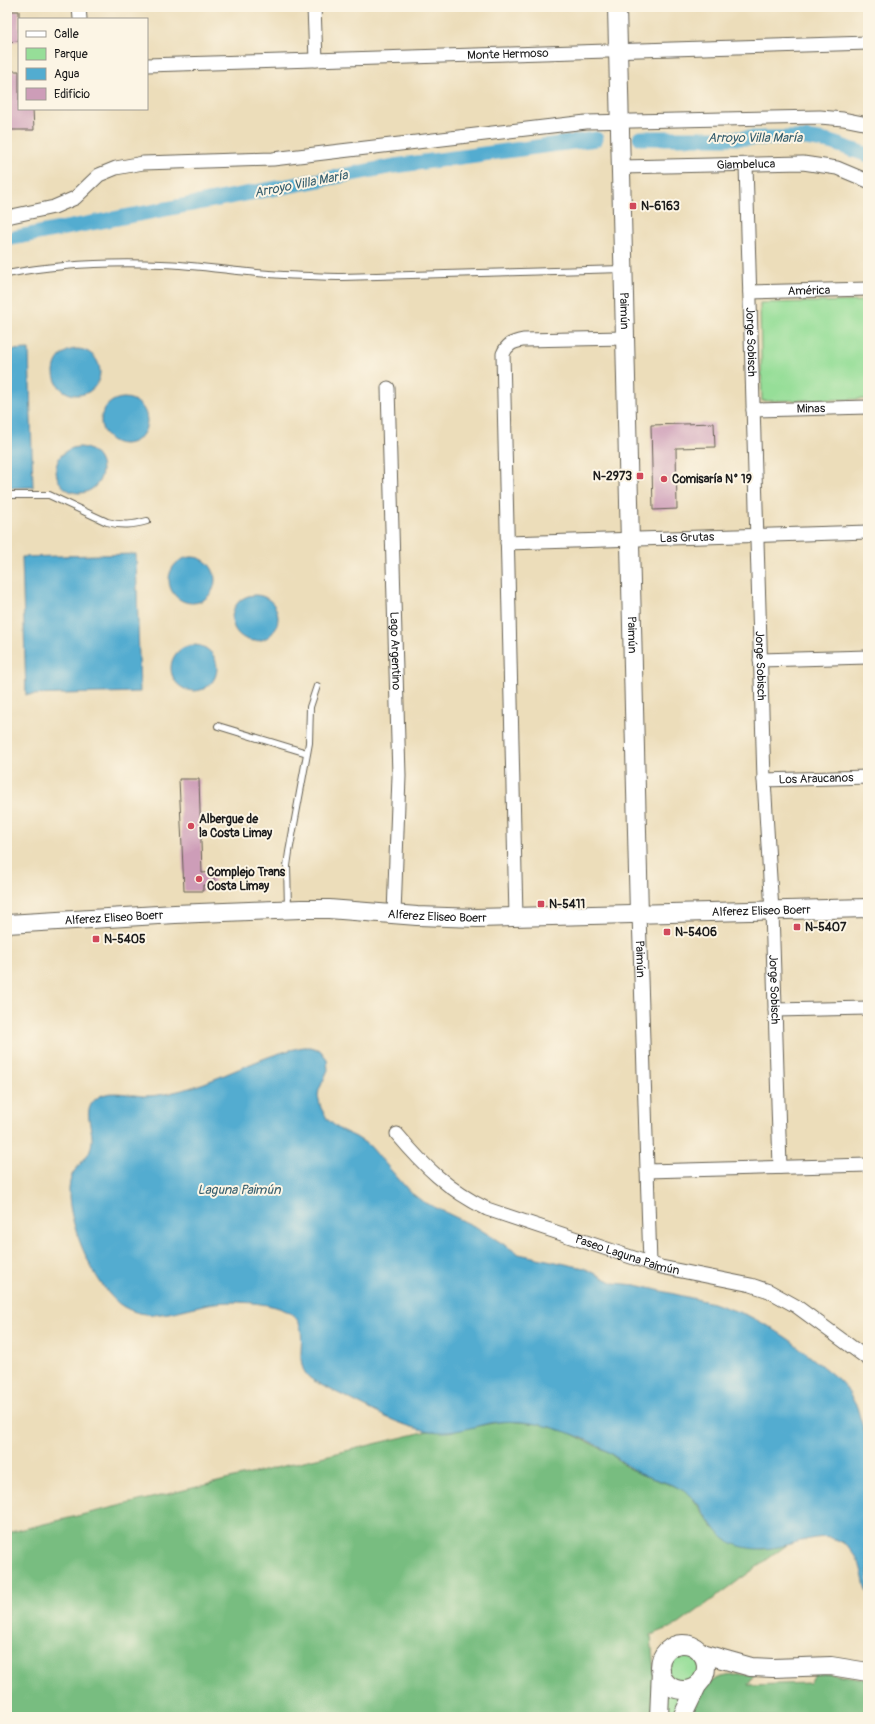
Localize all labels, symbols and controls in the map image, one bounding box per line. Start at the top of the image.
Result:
legend [18,18,148,110]
text: Calle [54,27,79,42]
street label: Monte Hermoso [467,45,549,63]
text: Parque [54,47,88,62]
text: Agua [54,67,80,82]
text: Edificio [54,87,90,102]
water label: Arroyo Villa María [708,130,803,146]
street label: Giambeluca [716,156,776,172]
water label: Arroyo Villa María [253,167,350,201]
place label: N-6163 [641,199,680,214]
marker: N-6163 [628,201,638,211]
street label: América [787,282,831,299]
street label: Paimún [616,292,632,330]
street label: Jorge Sobisch [743,307,760,377]
street label: Minas [797,401,826,416]
place label: N-2973 [593,469,632,484]
marker: N-2973 [635,471,645,481]
place label: Comisaría N° 19 [672,472,752,487]
marker: Comisaría N° 19 [659,474,669,484]
street label: Las Grutas [659,529,715,546]
street label: Lago Argentino [387,612,404,691]
street label: Paimún [624,616,640,654]
street label: Jorge Sobisch [752,631,769,701]
street label: Los Araucanos [778,770,854,787]
place label: Albergue de la Costa Limay [199,812,273,841]
marker: Albergue de la Costa Limay [186,821,196,831]
place label: Complejo Trans Costa Limay [207,865,286,894]
marker: Complejo Trans Costa Limay [194,874,204,884]
place label: N-5411 [549,897,585,912]
marker: N-5411 [536,899,546,909]
street label: Alferez Eliseo Boerr [712,902,812,919]
street label: Alferez Eliseo Boerr [387,906,488,926]
street label: Alferez Eliseo Boerr [64,907,164,928]
place label: N-5407 [805,920,847,935]
marker: N-5407 [792,922,802,932]
place label: N-5406 [675,925,717,940]
marker: N-5406 [662,927,672,937]
place label: N-5405 [104,932,146,947]
marker: N-5405 [91,934,101,944]
street label: Paimún [632,940,649,978]
street label: Jorge Sobisch [766,954,783,1025]
water label: Laguna Paimún [197,1182,281,1198]
street label: Paseo Laguna Paimún [573,1231,681,1278]

